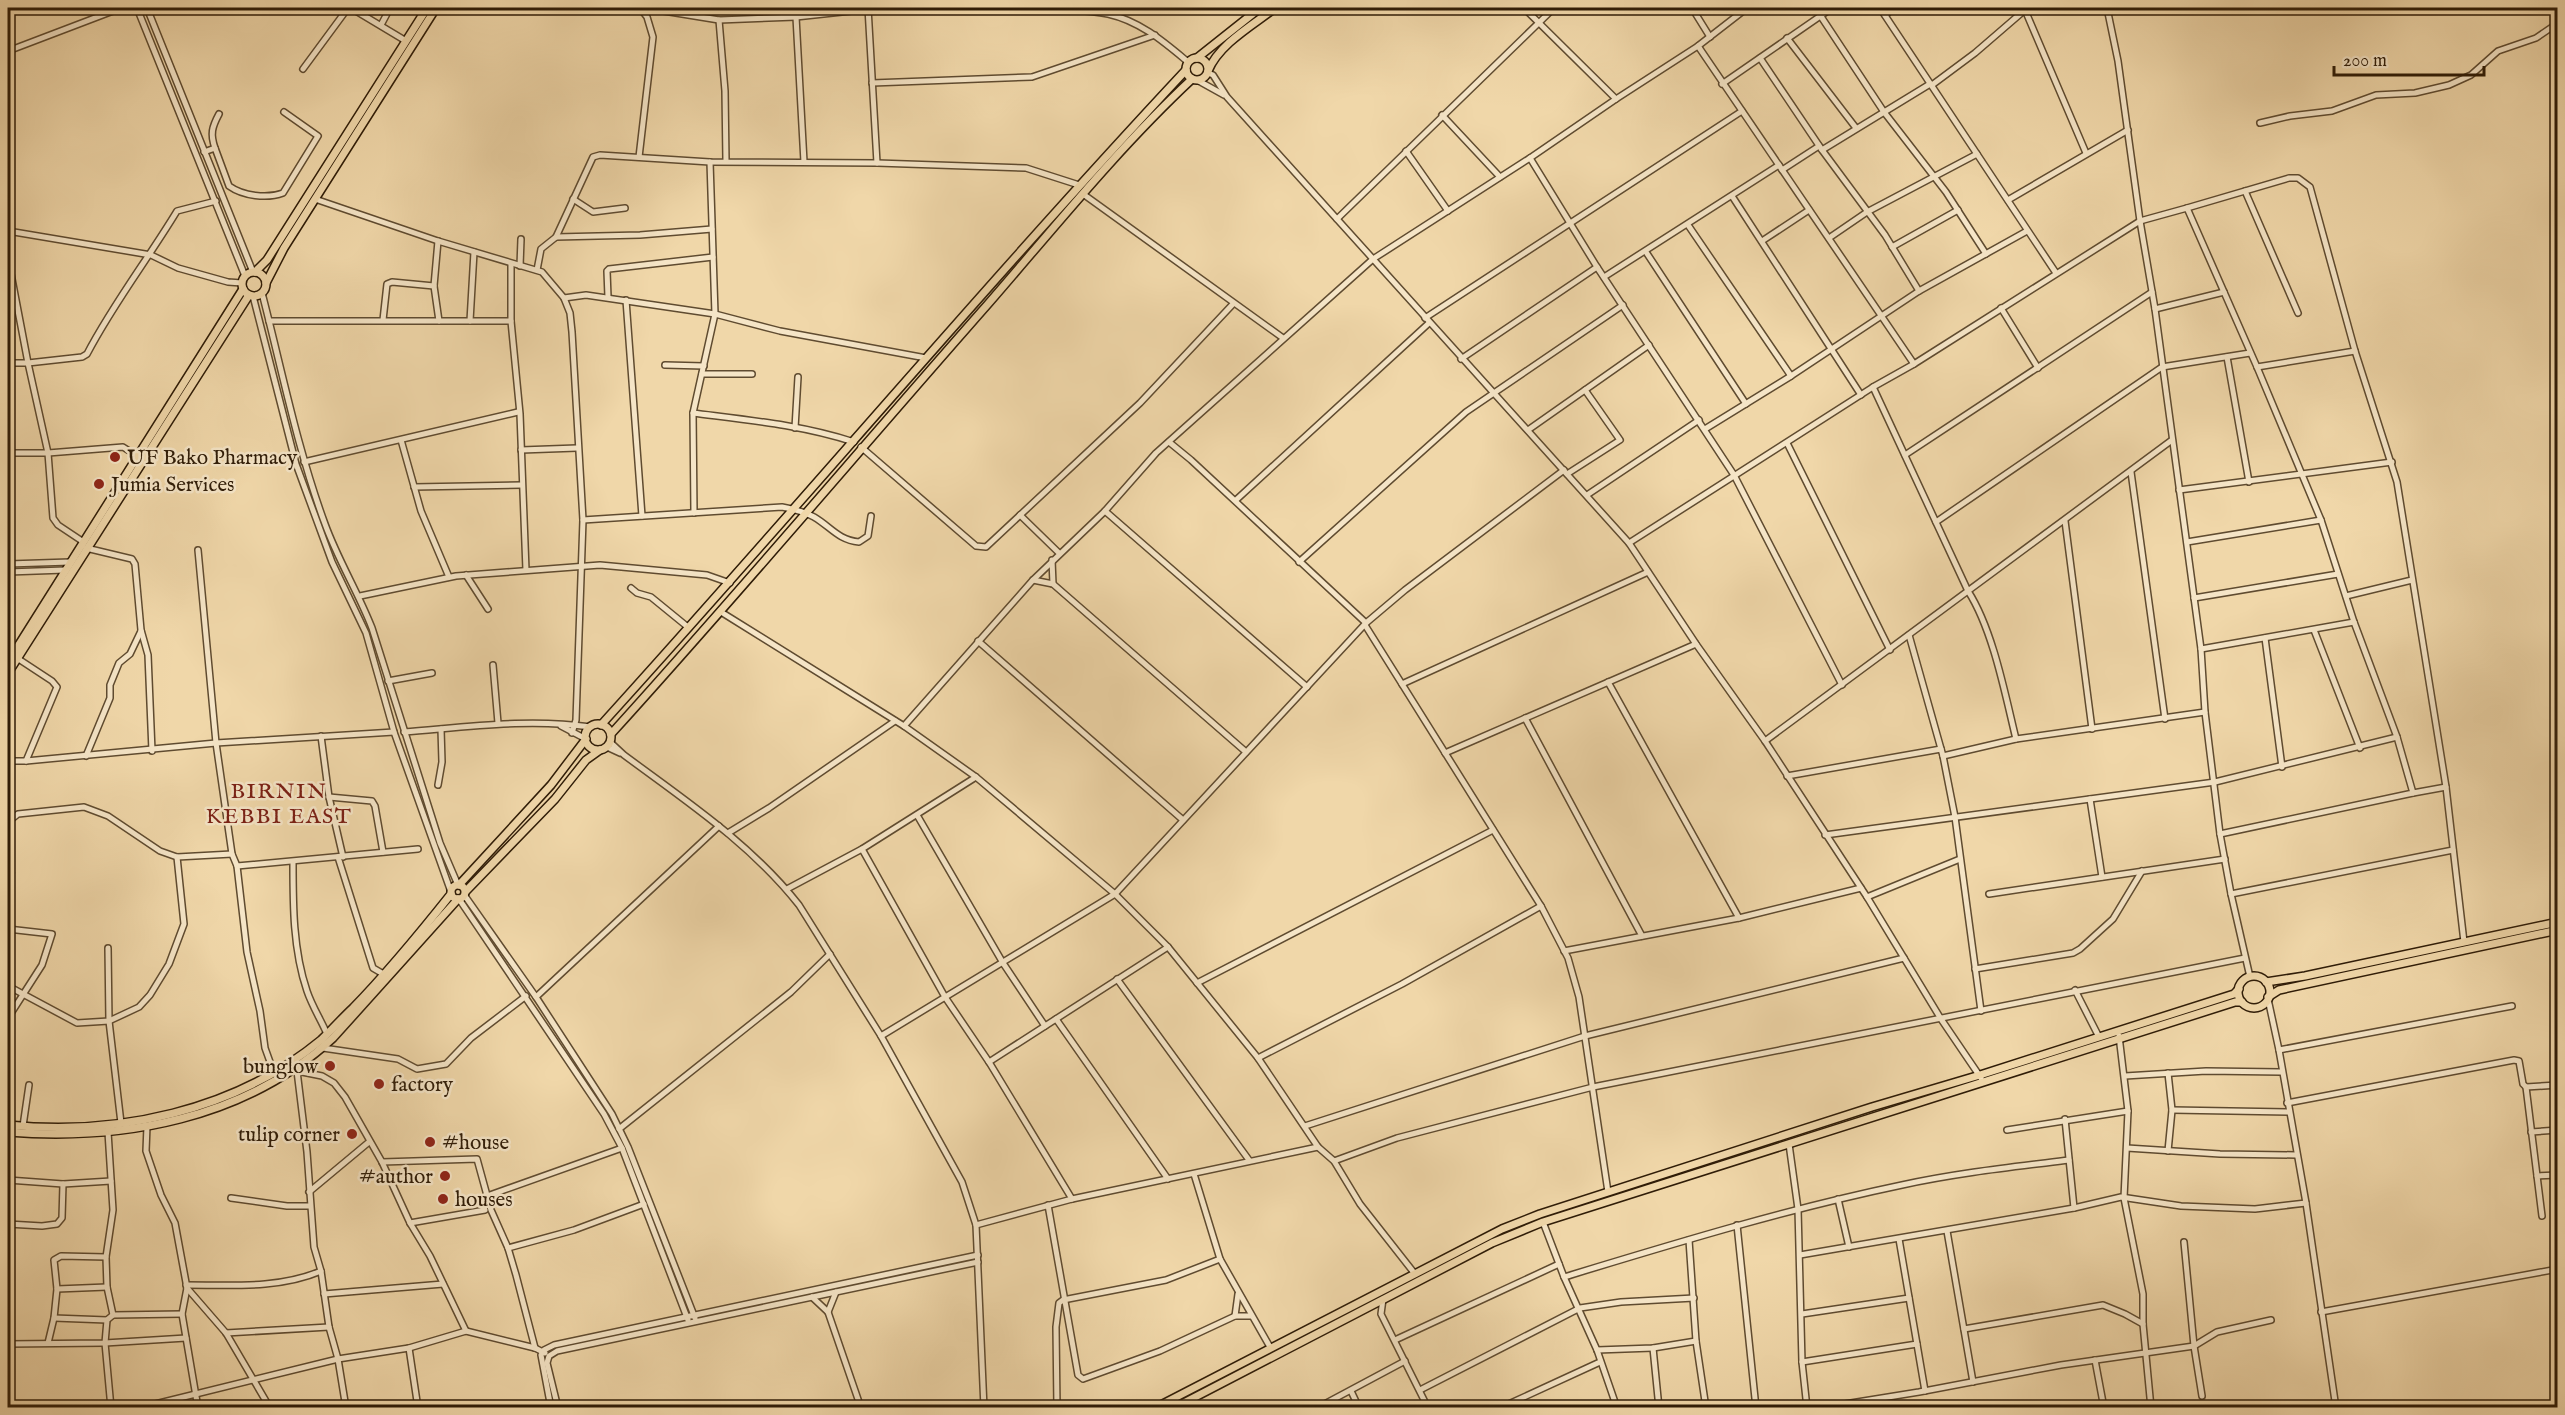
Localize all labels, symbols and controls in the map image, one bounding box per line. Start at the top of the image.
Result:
scale bar [2334,39,2484,77]
text: 200 m [2343,50,2387,73]
place label: UF Bako Pharmacy [127,445,298,472]
marker: UF Bako Pharmacy [108,450,122,464]
place label: Jumia Services [109,472,234,499]
marker: Jumia Services [92,477,106,491]
district label: BIRNIN KEBBI EAST [206,778,352,831]
place label: bunglow [243,1054,319,1081]
marker: bunglow [323,1059,337,1073]
place label: factory [391,1072,454,1099]
marker: factory [372,1077,386,1091]
place label: tulip corner [238,1122,340,1149]
marker: tulip corner [345,1127,359,1141]
place label: #house [442,1130,509,1157]
marker: #house [423,1135,437,1149]
place label: #author [359,1164,433,1191]
marker: #author [438,1169,452,1183]
place label: houses [455,1187,513,1214]
marker: houses [436,1192,450,1206]

